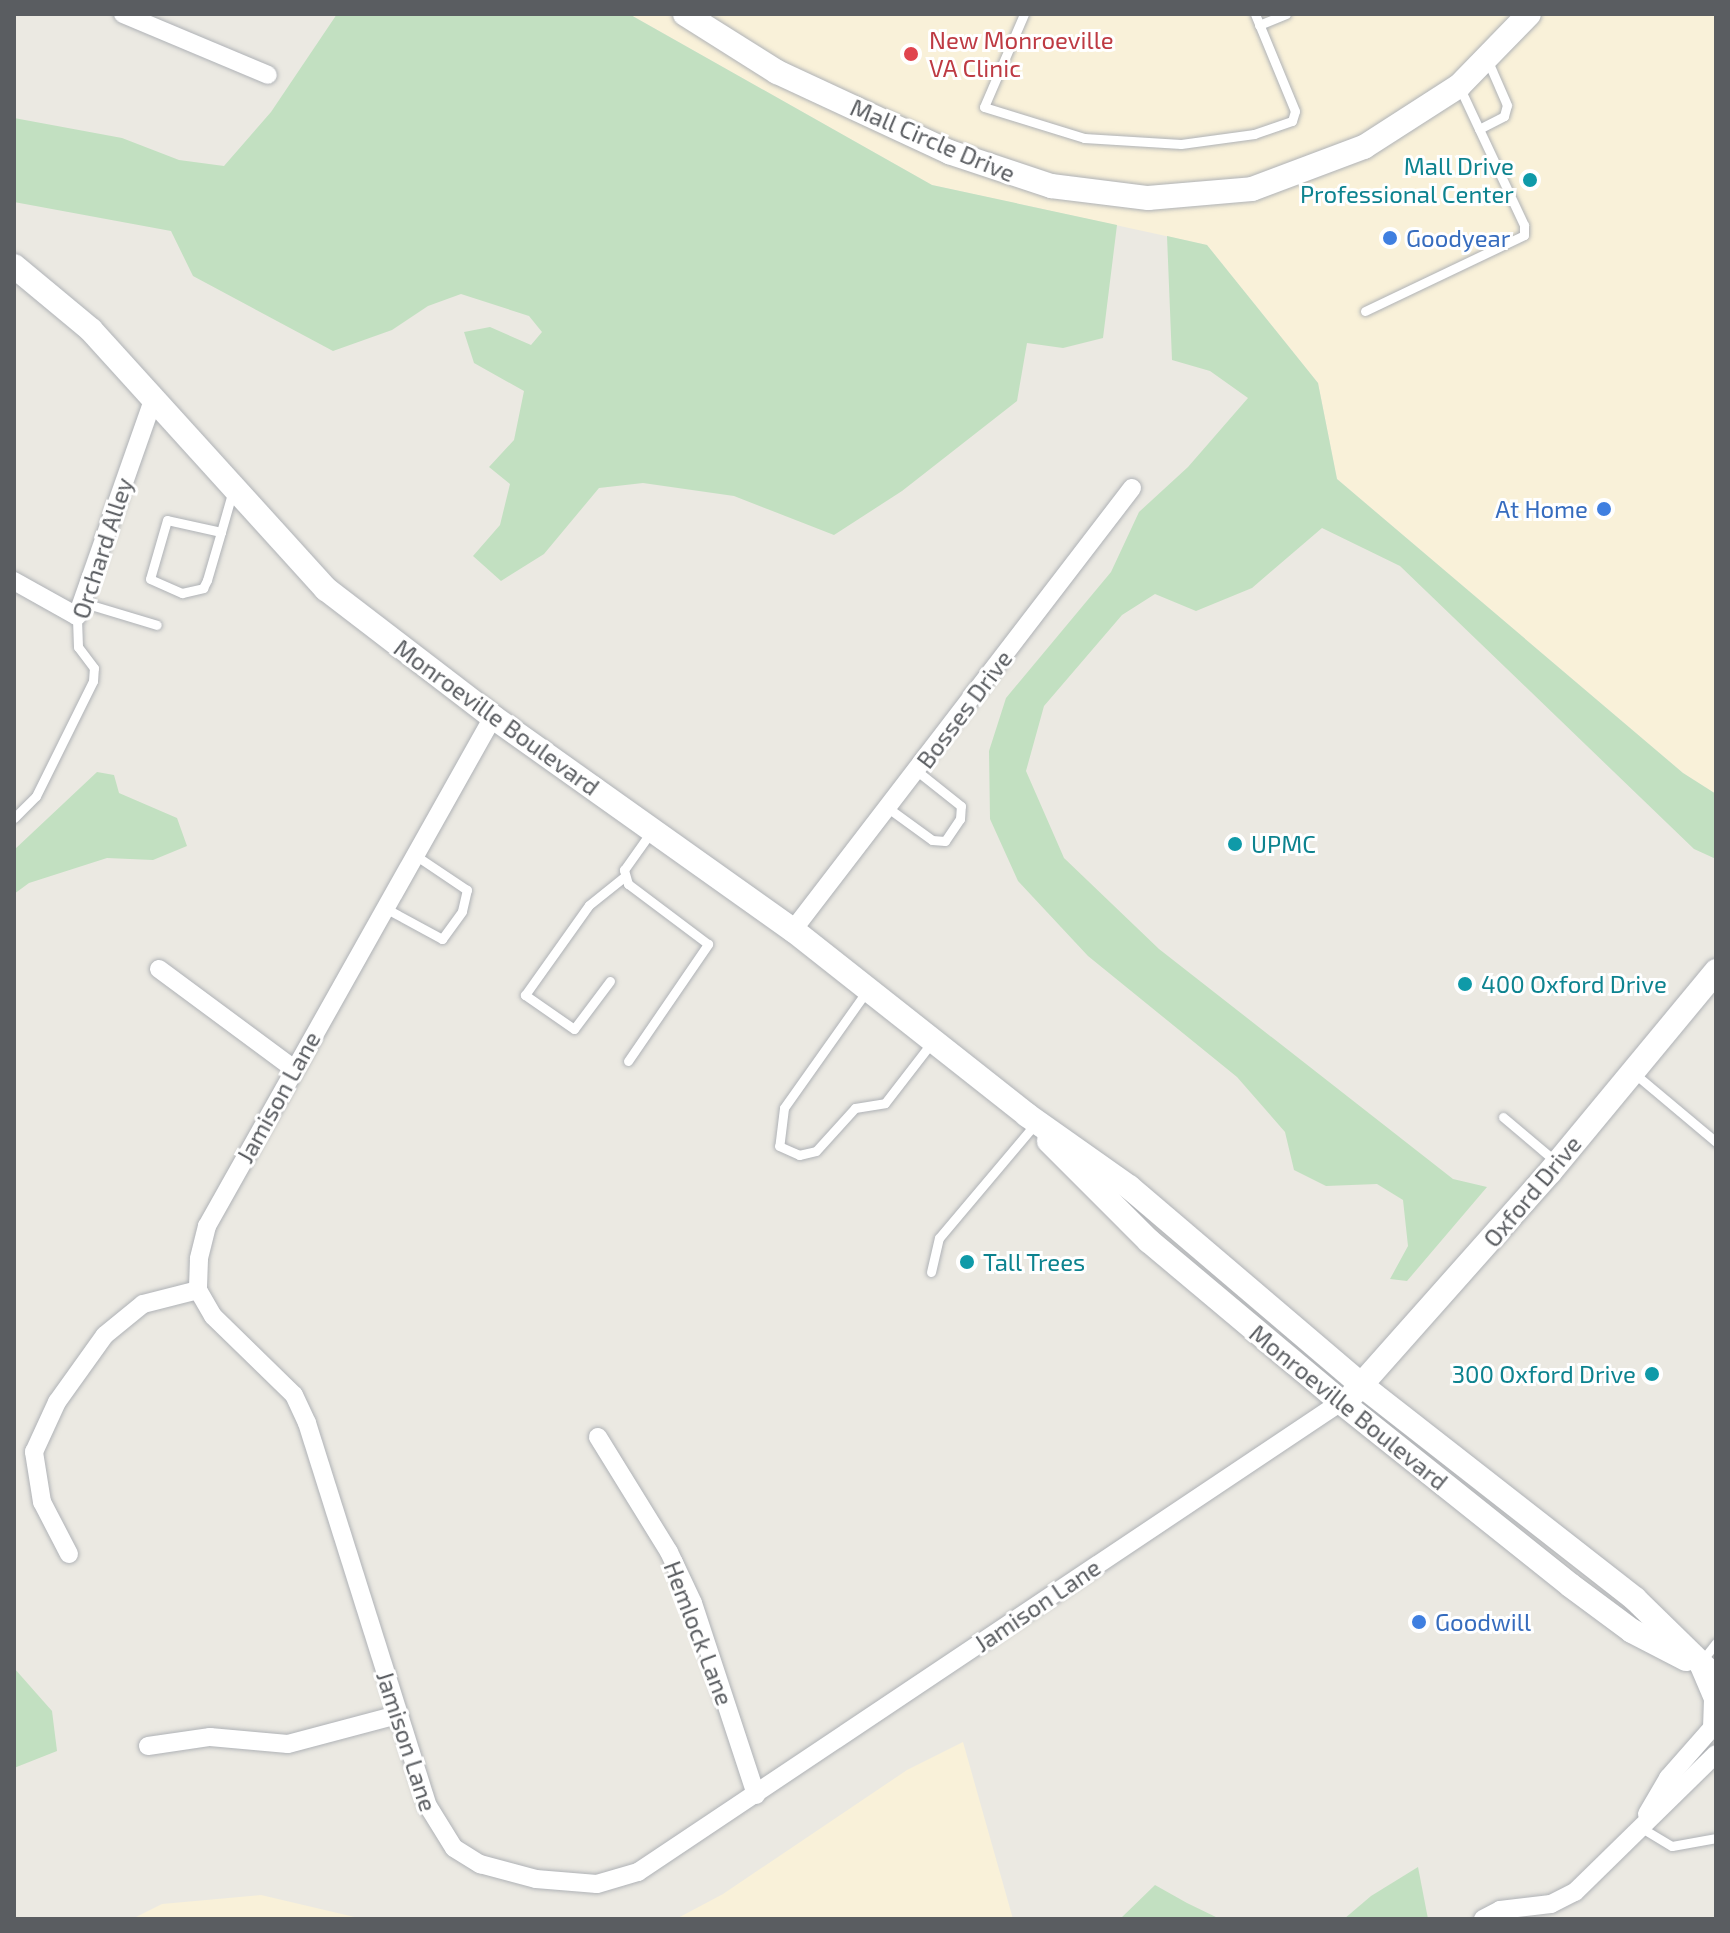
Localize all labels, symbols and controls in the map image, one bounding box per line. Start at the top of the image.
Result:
place label: New Monroeville VA Clinic [929,26,1114,82]
marker: New Monroeville VA Clinic [900,43,922,65]
street label: Mall Circle Drive [846,92,1020,188]
place label: Mall Drive Professional Center [1299,152,1514,208]
marker: Mall Drive Professional Center [1521,171,1539,189]
place label: Goodyear [1406,224,1510,252]
marker: Goodyear [1381,229,1399,247]
street label: Orchard Alley [66,473,138,623]
place label: At Home [1495,495,1588,523]
marker: At Home [1595,500,1613,518]
street label: Monroeville Boulevard [389,633,605,801]
street label: Bosses Drive [910,644,1018,774]
place label: UPMC [1251,830,1316,858]
marker: UPMC [1226,835,1244,853]
place label: 400 Oxford Drive [1481,970,1667,998]
marker: 400 Oxford Drive [1456,975,1474,993]
street label: Jamison Lane [230,1026,326,1168]
street label: Oxford Drive [1477,1129,1587,1253]
place label: Tall Trees [983,1248,1086,1276]
marker: Tall Trees [958,1253,976,1271]
street label: Monroeville Boulevard [1244,1318,1454,1496]
place label: 300 Oxford Drive [1452,1360,1636,1388]
marker: 300 Oxford Drive [1643,1365,1661,1383]
street label: Jamison Lane [969,1552,1105,1658]
street label: Hemlock Lane [658,1557,740,1709]
place label: Goodwill [1435,1608,1531,1636]
marker: Goodwill [1410,1613,1428,1631]
street label: Jamison Lane [371,1667,443,1815]

